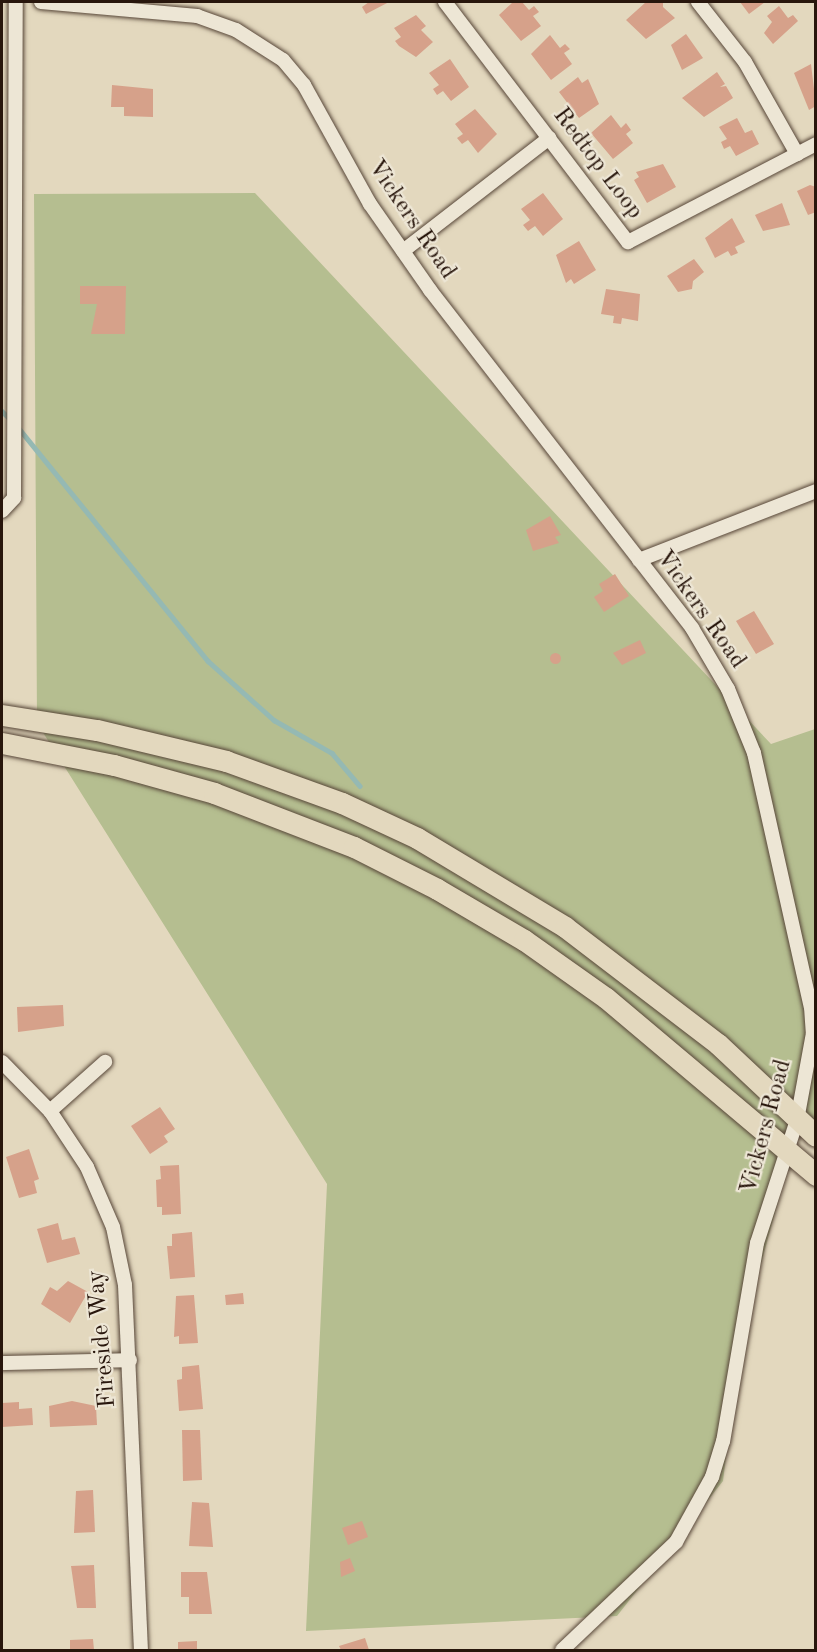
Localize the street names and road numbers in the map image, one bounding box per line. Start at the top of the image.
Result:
street label: Redtop Loop [546,102,648,226]
street label: Vickers Road [360,155,462,285]
street label: Vickers Road [649,545,751,675]
street label: Vickers Road [735,1056,799,1198]
street label: Fireside Way [83,1269,123,1409]

